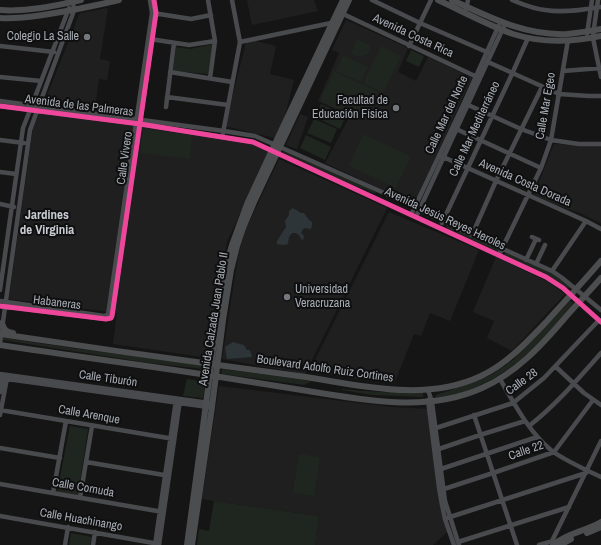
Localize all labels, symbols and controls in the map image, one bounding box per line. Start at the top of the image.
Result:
street label: Avenida Costa Rica [370,11,456,61]
place label: Colegio La Salle [7,30,79,44]
marker: Colegio La Salle [82,32,92,42]
street label: Calle Mar Egeo [533,71,559,141]
street label: Calle Mar del Norte [423,74,471,156]
street label: Calle Mar Mediterráneo [447,79,503,179]
street label: Avenida de las Palmeras [24,92,134,120]
place label: Facultad de Educación Física [312,94,388,122]
marker: Facultad de Educación Física [391,103,401,113]
street label: Calle Vivero [114,131,136,185]
street label: Avenida Costa Dorada [477,156,573,210]
street label: Avenida Jesús Reyes Heroles [382,185,508,253]
district label: Jardines de Virginia [20,208,74,239]
street label: Avenida Calzada Juan Pablo II [196,251,232,387]
place label: Universidad Veracruzana [295,283,350,311]
marker: Universidad Veracruzana [282,292,292,302]
street label: Habaneras [32,293,82,313]
street label: Boulevard Adolfo Ruiz Cortines [256,352,394,386]
street label: Calle 28 [503,366,541,398]
street label: Calle Tiburón [78,368,138,390]
street label: Calle Arenque [57,402,121,428]
street label: Calle 22 [507,438,545,464]
street label: Calle Cornuda [51,475,115,501]
street label: Calle Huachinango [39,506,123,534]

